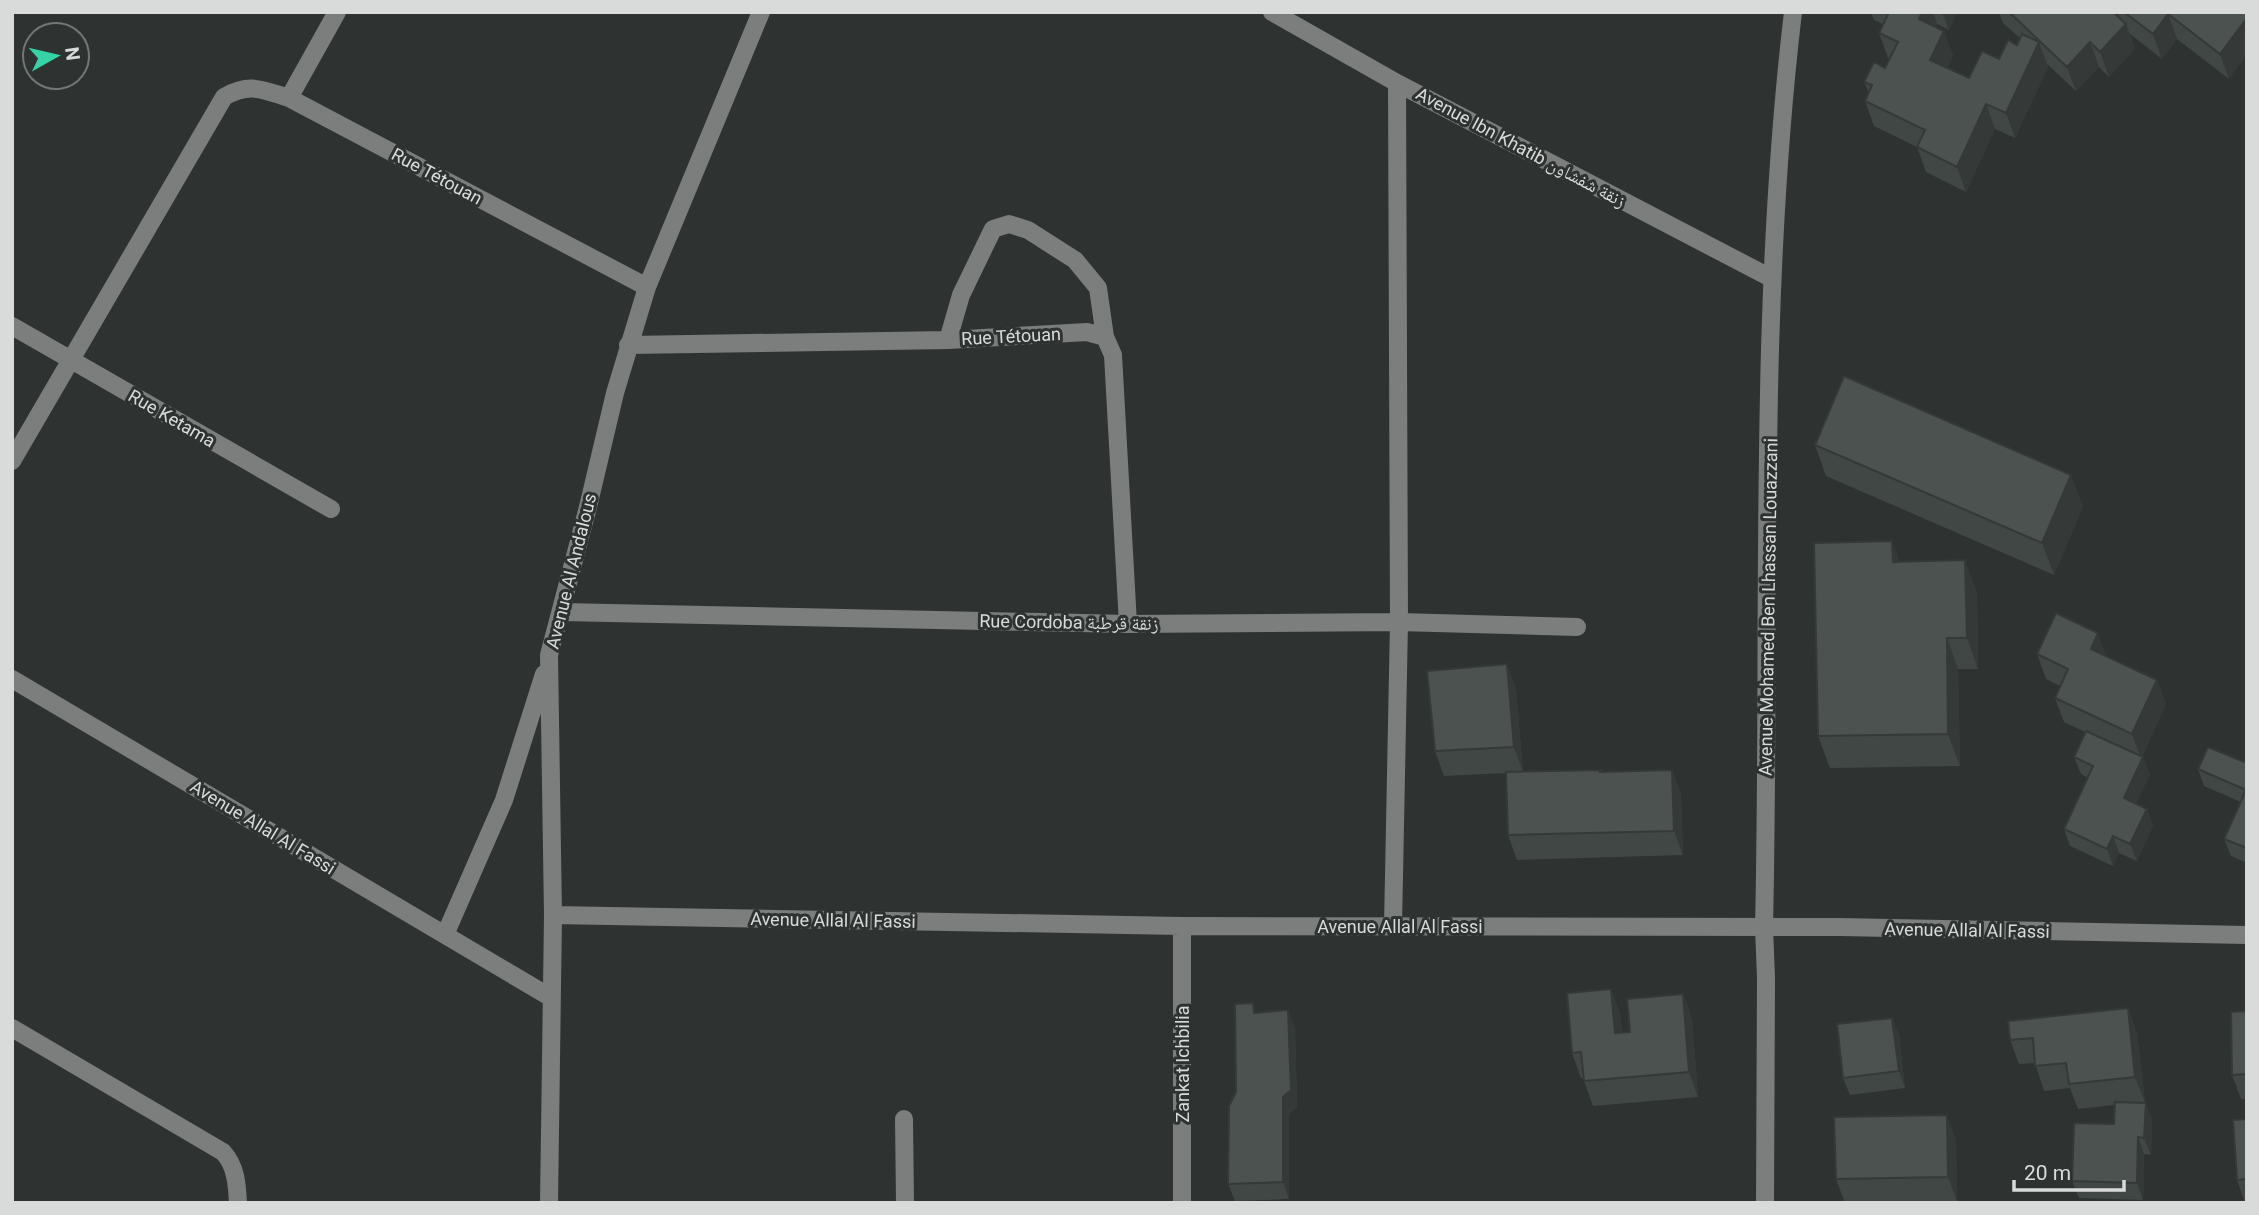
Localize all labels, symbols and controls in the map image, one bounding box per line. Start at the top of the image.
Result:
north arrow [21,21,91,91]
text: N [60,45,85,62]
street label: Avenue Ibn Khatib زنقة شفشاون [1412,83,1629,212]
street label: Rue Tétouan [388,143,486,209]
street label: Rue Tétouan [961,323,1061,349]
street label: Rue Ketama [125,385,219,451]
street label: Avenue Mohamed Ben Lhassan Louazzani [1755,438,1781,776]
street label: Avenue Al Andalous [542,491,600,651]
street label: Rue Cordoba زنقة قرطبة [979,610,1159,635]
street label: Avenue Allal Al Fassi [187,775,339,879]
street label: Avenue Allal Al Fassi [750,908,916,932]
street label: Avenue Allal Al Fassi [1317,916,1483,937]
street label: Avenue Allal Al Fassi [1884,918,2050,942]
street label: Zankat Ichbilia [1172,1005,1193,1123]
scale bar [2014,1148,2124,1192]
text: 20 m [2024,1161,2071,1185]

